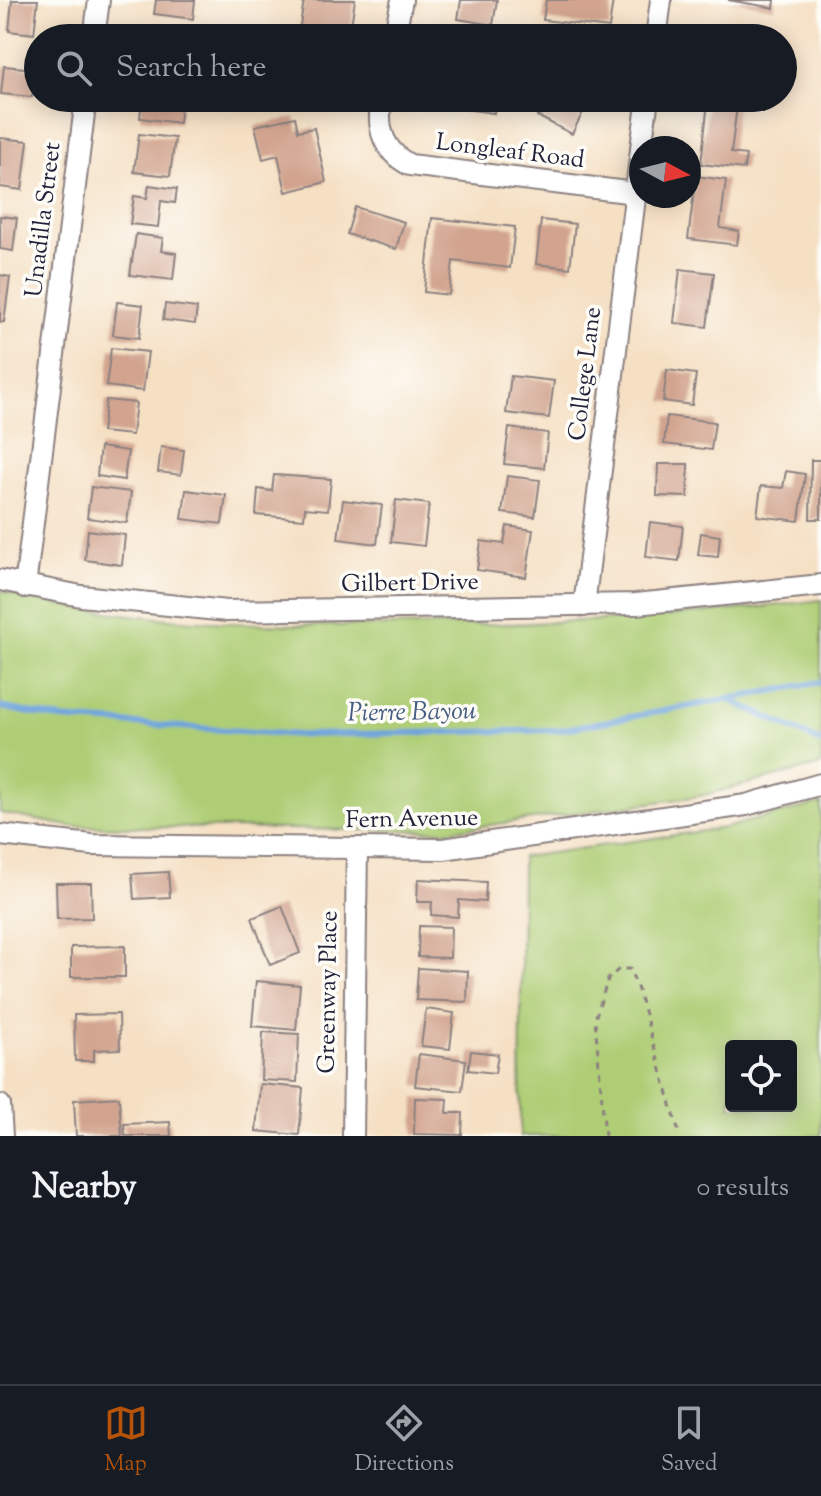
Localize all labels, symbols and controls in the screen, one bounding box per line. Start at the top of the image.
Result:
search box [24,24,797,112]
icon: search [52,46,96,90]
text: Search here [116,47,266,90]
street label: Longleaf Road [434,126,587,178]
north arrow [629,136,701,208]
street label: Unadilla Street [18,140,70,300]
street label: College Lane [561,305,611,443]
street label: Gilbert Drive [341,566,479,602]
water label: Pierre Bayou [347,693,477,733]
street label: Fern Avenue [345,802,479,838]
street label: Greenway Place [311,910,347,1074]
map controls [725,1040,797,1112]
button: locate [725,1040,797,1112]
text: Nearby [32,1164,137,1213]
text: 0 results [697,1170,789,1207]
tab: Map [104,1401,148,1481]
tab: Directions [355,1401,454,1481]
tab: Saved [661,1401,717,1481]

